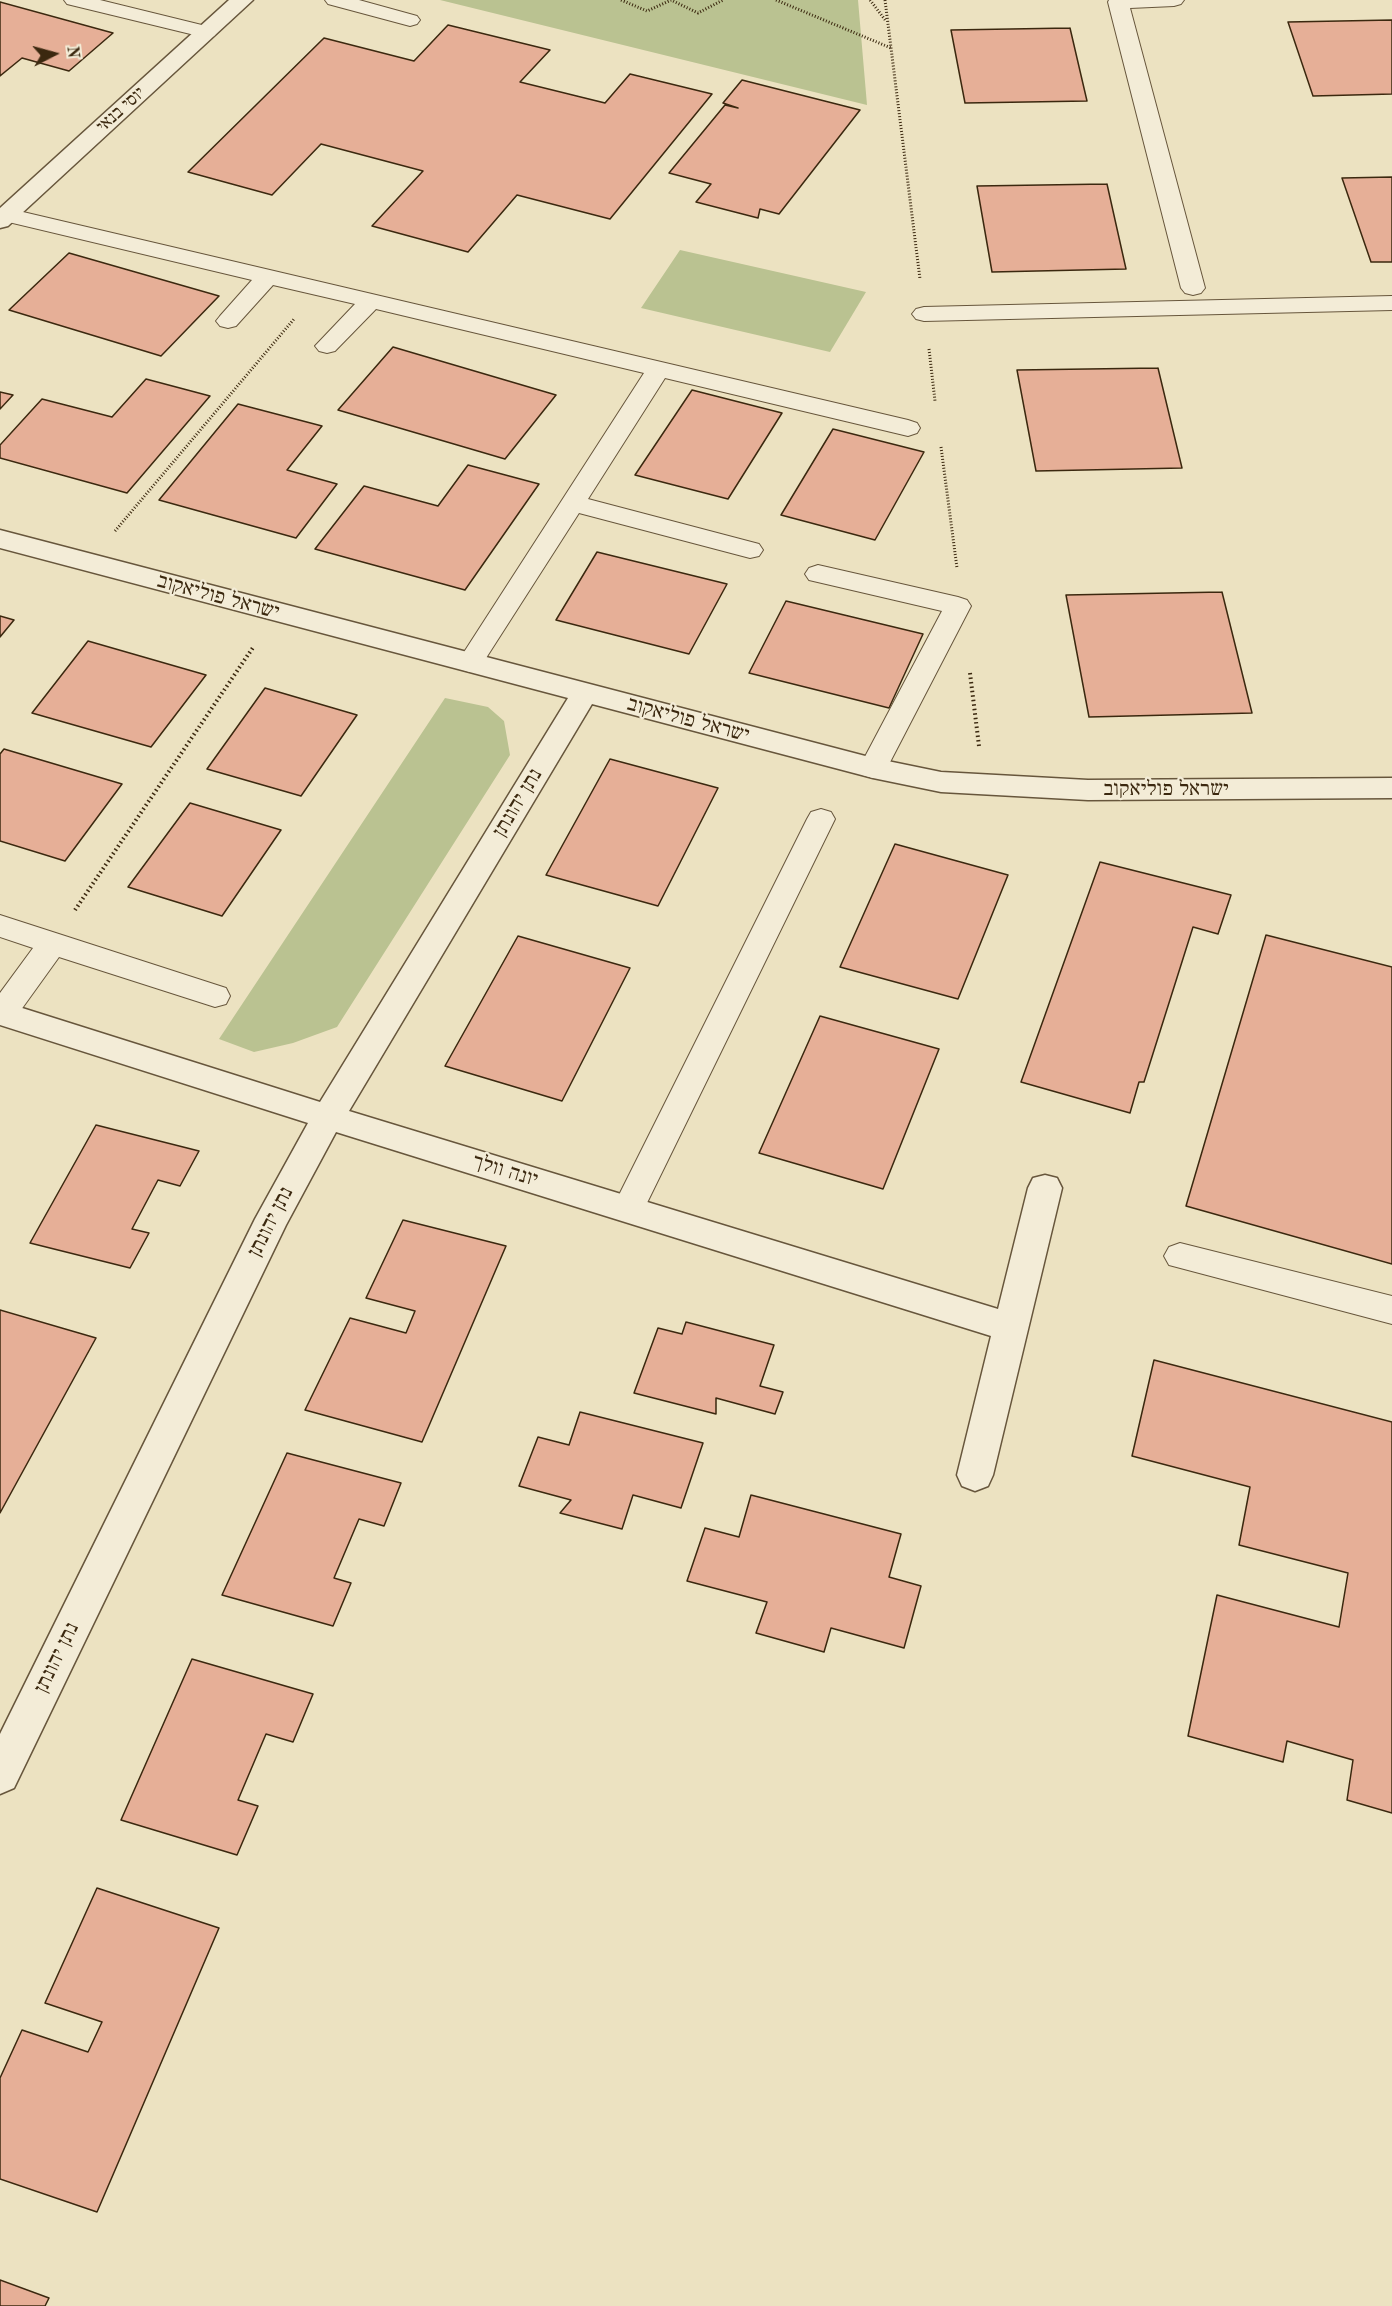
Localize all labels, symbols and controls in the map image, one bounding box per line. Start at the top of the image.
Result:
north arrow [24,24,84,84]
text: N [63,45,80,59]
street label: יוסי בנאי [92,83,150,137]
street label: ישראל פוליאקוב [154,569,282,625]
street label: ישראל פוליאקוב [624,692,752,748]
street label: נתן יהונתן [488,764,548,842]
street label: ישראל פוליאקוב [1103,776,1229,802]
street label: יונה וולך [469,1149,541,1193]
street label: נתן יהונתן [243,1183,299,1261]
street label: נתן יהונתן [29,1619,85,1697]

